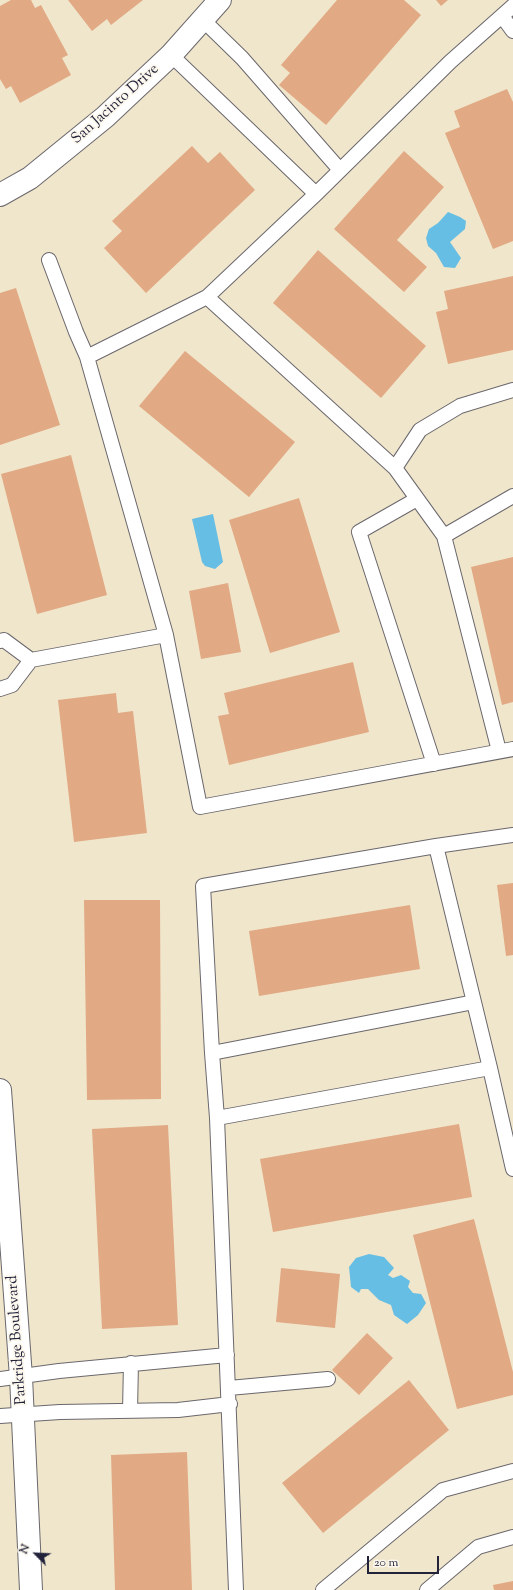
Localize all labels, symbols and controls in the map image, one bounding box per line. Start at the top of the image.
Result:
street label: San Jacinto Drive [69,61,163,149]
street label: Parkridge Boulevard [4,1275,32,1405]
north arrow [16,1534,56,1574]
text: N [16,1542,34,1556]
scale bar [369,1548,441,1574]
text: 20 m [374,1554,398,1572]

